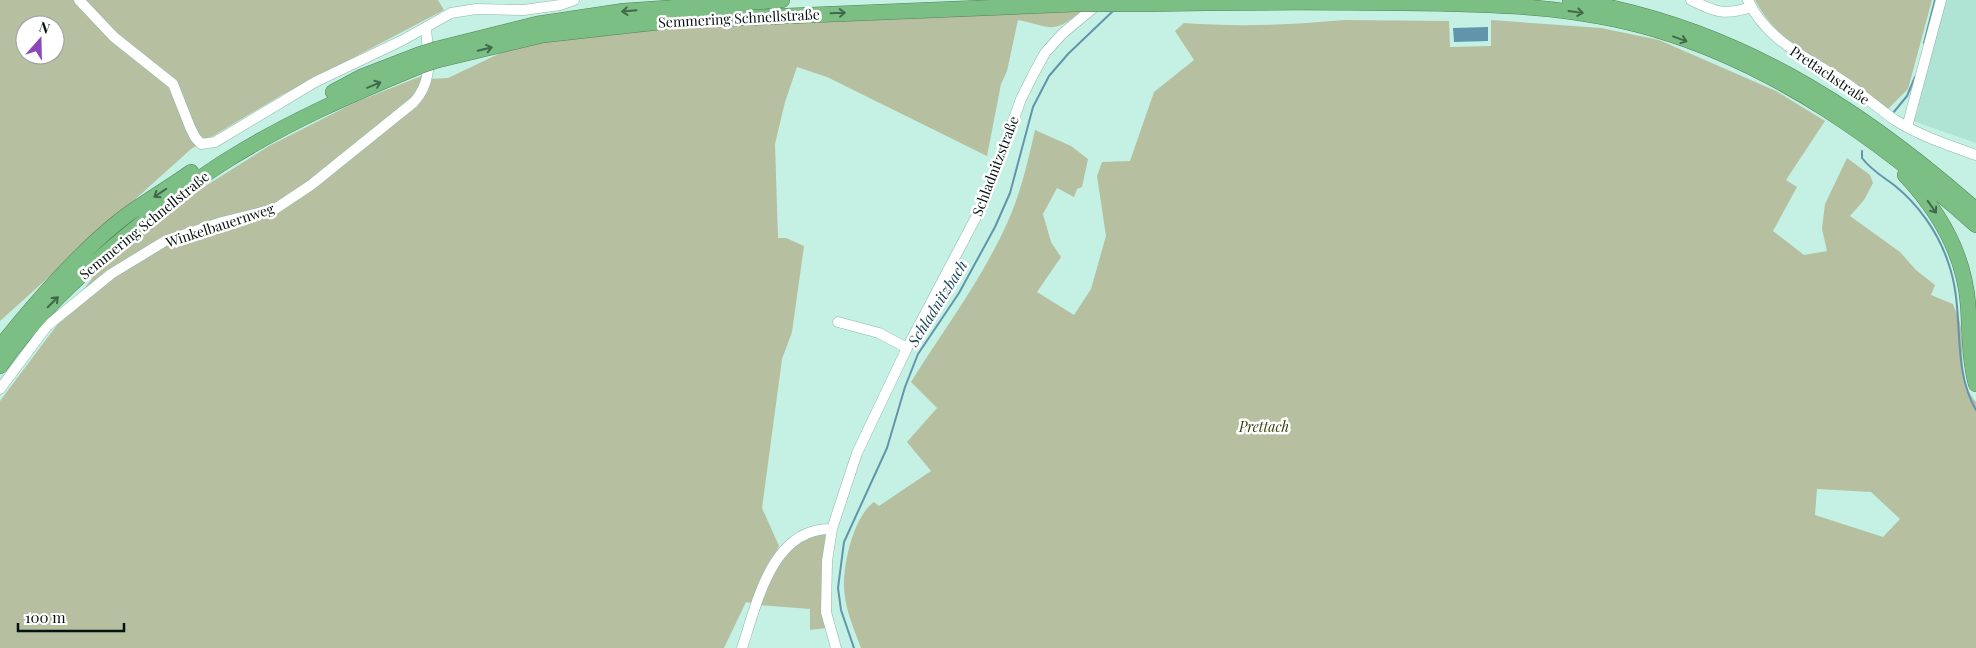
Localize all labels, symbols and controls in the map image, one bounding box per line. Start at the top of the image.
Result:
street label: Semmering Schnellstraße [658,4,820,32]
one-way arrow [621,6,637,16]
one-way arrow [830,8,846,17]
one-way arrow [1568,8,1584,18]
north arrow [15,15,65,65]
text: N [37,17,53,38]
one-way arrow [1672,35,1688,44]
street label: Prettachstraße [1786,41,1874,109]
one-way arrow [477,44,493,53]
one-way arrow [366,79,381,89]
street label: Schladnitzstraße [967,113,1023,219]
street label: Semmering Schnellstraße [75,167,213,283]
one-way arrow [154,188,168,198]
street label: Winkelbauernweg [162,198,277,252]
one-way arrow [1927,200,1937,214]
water label: Schladnitzbach [902,256,971,351]
one-way arrow [47,296,60,308]
park label: Prettach [1238,417,1289,436]
scale bar [18,600,124,632]
text: 100 m [25,607,66,627]

